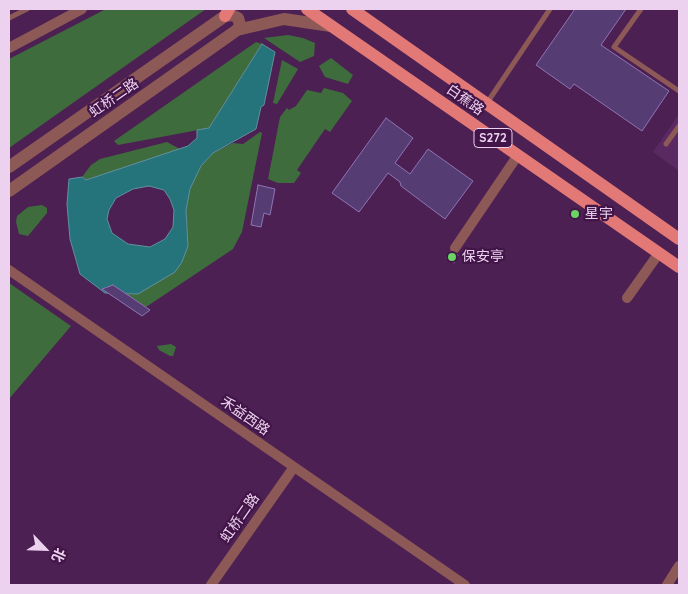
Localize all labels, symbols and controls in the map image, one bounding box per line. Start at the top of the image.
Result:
street label: 虹桥二路 [86,75,142,121]
street label: 白蕉路 [443,81,487,119]
road number: S272 [474,128,512,148]
place label: 星宇 [585,206,613,222]
marker: 星宇 [569,208,581,220]
place label: 保安亭 [462,249,504,265]
marker: 保安亭 [446,251,458,263]
street label: 禾益西路 [217,393,273,439]
street label: 虹桥二路 [217,490,263,546]
north arrow [20,524,70,574]
text: 北 [48,545,70,565]

